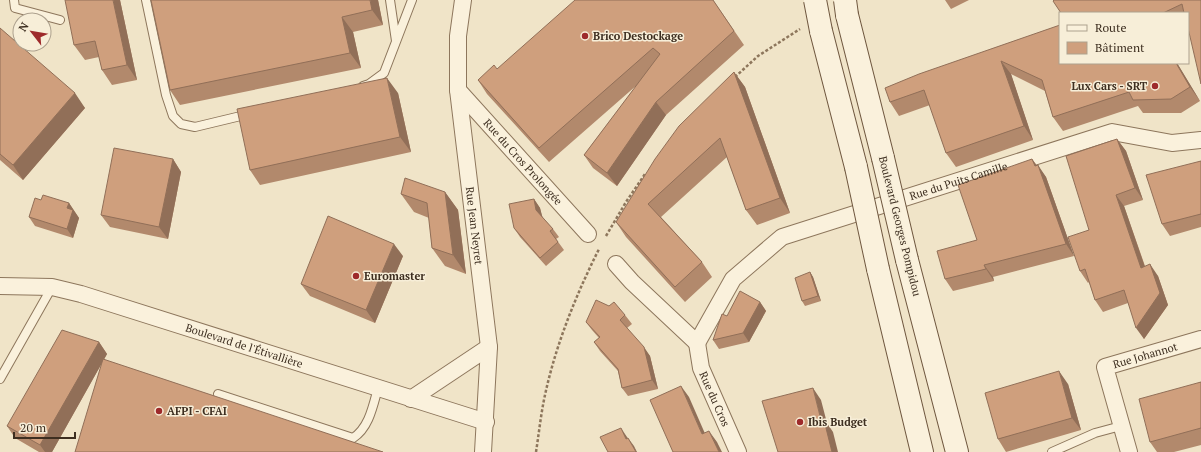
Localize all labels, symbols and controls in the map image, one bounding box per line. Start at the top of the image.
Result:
north arrow [12,12,52,52]
legend [1059,12,1189,64]
text: N [15,19,32,34]
text: Route [1095,20,1126,35]
place label: Brico Destockage [593,29,683,43]
marker: Brico Destockage [580,31,590,41]
text: Bâtiment [1095,40,1145,55]
place label: Lux Cars - SRT [1071,79,1148,93]
marker: Lux Cars - SRT [1150,81,1160,91]
street label: Rue du Cros Prolongée [481,116,566,208]
street label: Boulevard Georges Pompidou [876,154,924,298]
street label: Rue du Puits Camille [908,159,1010,203]
street label: Rue Jean Neyret [463,186,486,265]
place label: Euromaster [364,269,425,283]
marker: Euromaster [351,271,361,281]
street label: Boulevard de l'Étivallière [184,320,305,371]
street label: Rue Johannot [1111,339,1179,371]
street label: Rue du Cros [696,369,733,429]
place label: AFPI - CFAI [167,404,227,418]
marker: AFPI - CFAI [154,406,164,416]
scale bar [14,414,75,440]
place label: Ibis Budget [808,415,868,429]
marker: Ibis Budget [795,417,805,427]
text: 20 m [20,420,47,435]

